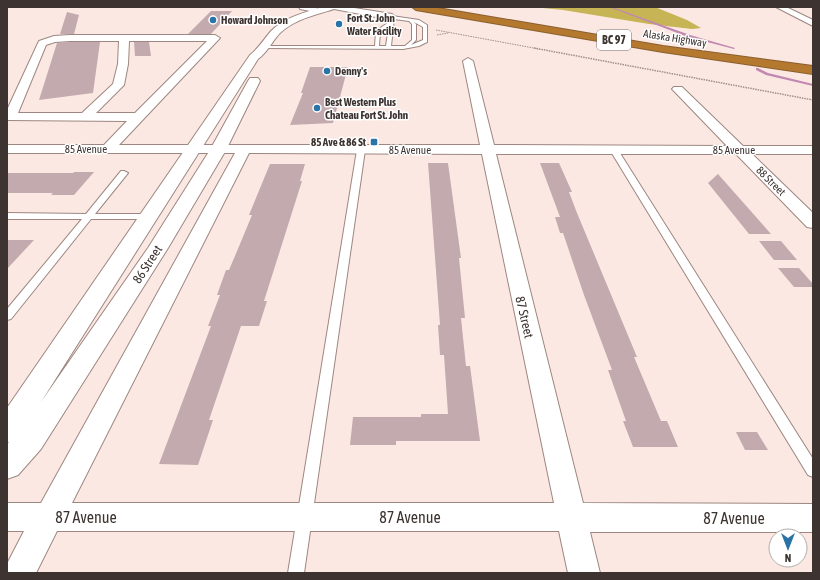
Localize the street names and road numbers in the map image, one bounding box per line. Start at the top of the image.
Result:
street label: Alaska Highway [643,27,708,49]
road number: BC 97 [597,30,631,50]
street label: 85 Avenue [65,143,107,155]
street label: 85 Avenue [389,144,431,156]
street label: 85 Avenue [713,144,755,156]
street label: 88 Street [754,164,788,198]
street label: 86 Street [130,242,165,286]
street label: 87 Street [512,295,537,340]
street label: 87 Avenue [55,508,117,526]
street label: 87 Avenue [379,508,441,526]
street label: 87 Avenue [703,509,765,527]

